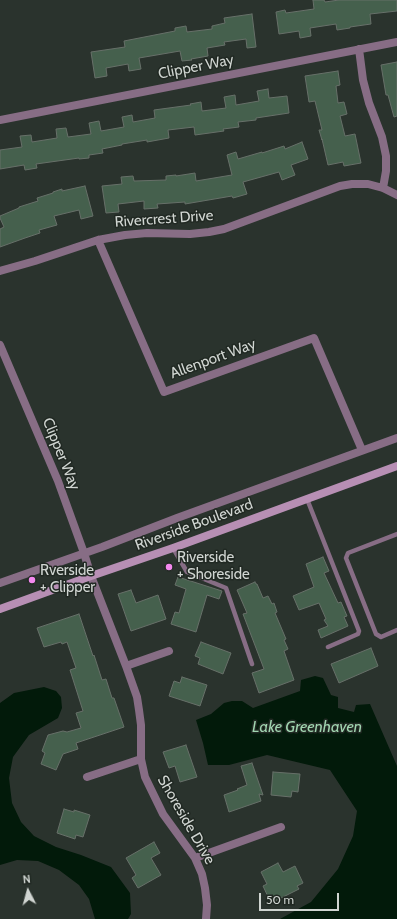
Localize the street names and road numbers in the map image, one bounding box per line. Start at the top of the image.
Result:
street label: Clipper Way [157,51,235,83]
street label: Rivercrest Drive [114,207,214,231]
street label: Allenport Way [168,335,258,383]
street label: Clipper Way [38,415,84,493]
street label: Riverside Boulevard [133,495,255,555]
street label: Shoreside Drive [153,772,219,868]

